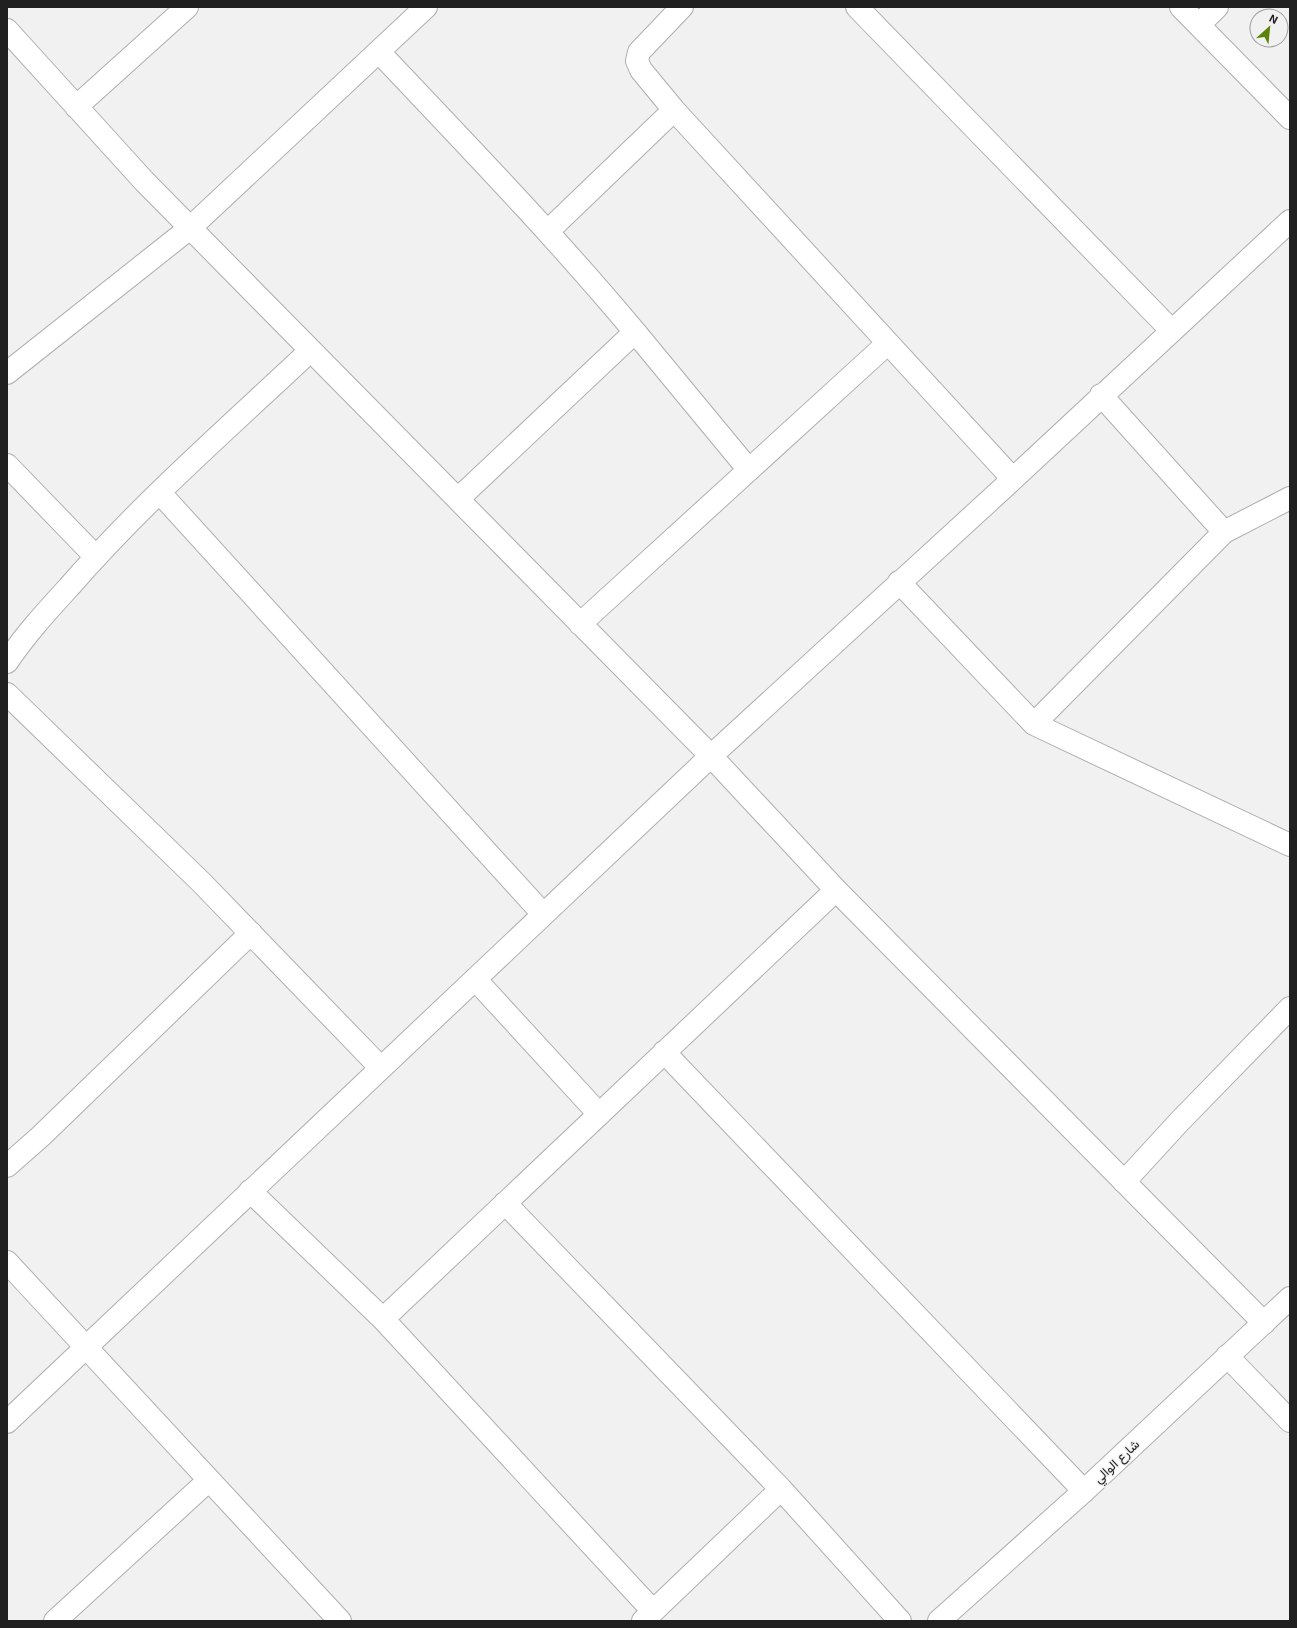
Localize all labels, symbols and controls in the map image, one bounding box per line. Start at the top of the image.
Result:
north arrow [1249,8,1289,48]
text: N [1267,11,1280,26]
street label: شارع الوالي [1090,1436,1144,1488]

